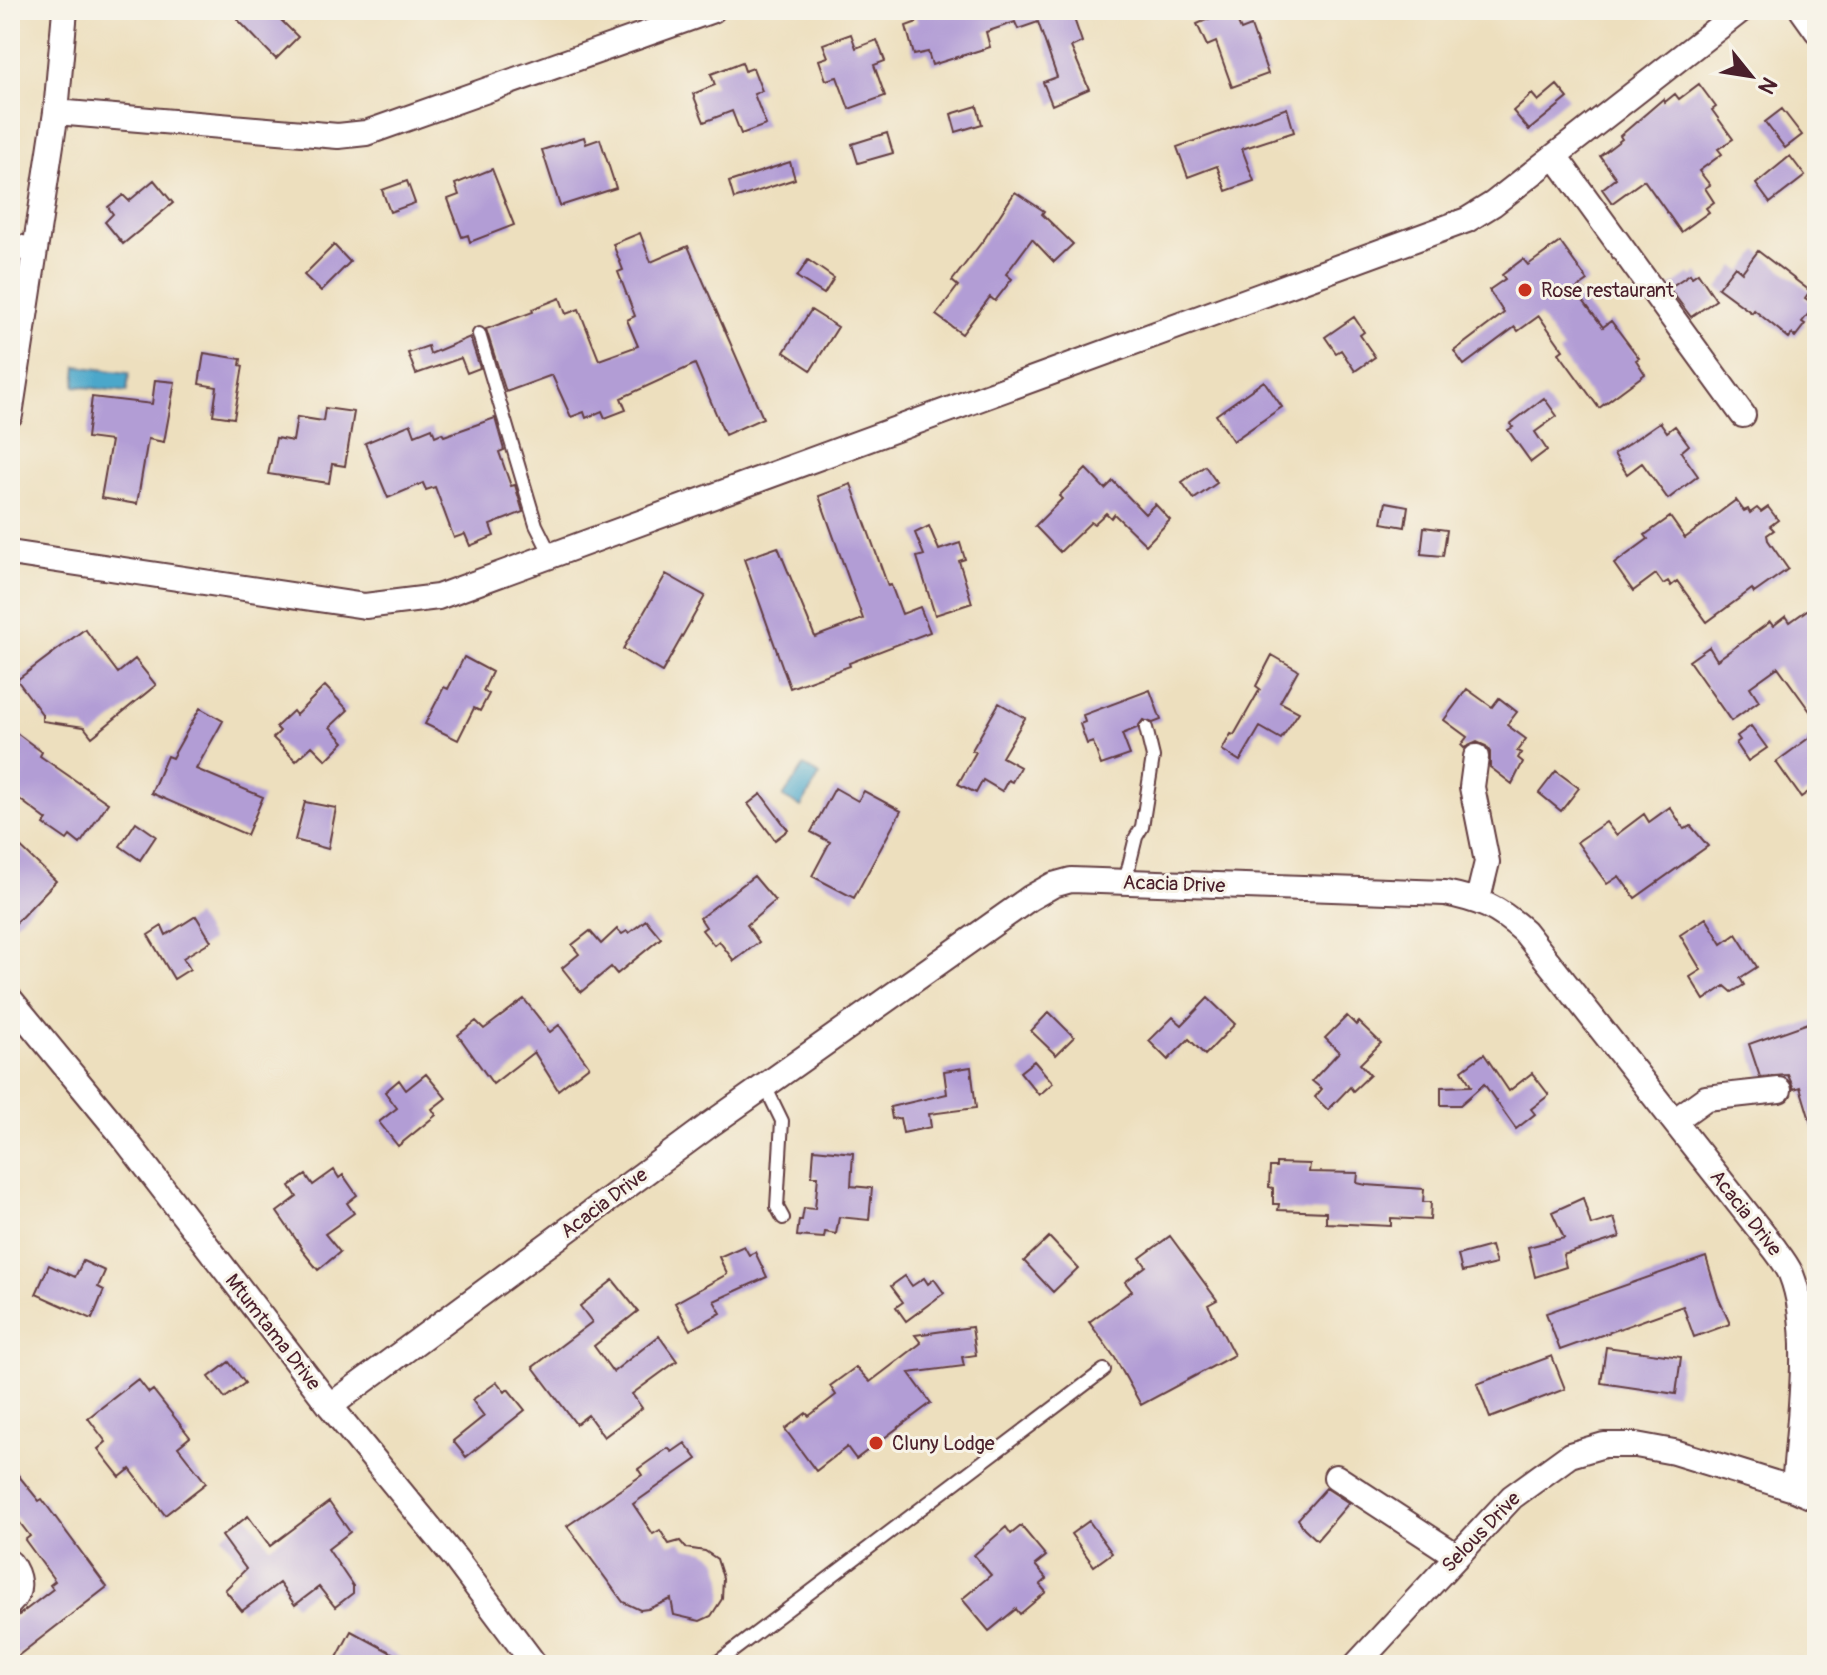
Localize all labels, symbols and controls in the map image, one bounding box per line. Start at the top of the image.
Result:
north arrow [1711,36,1791,116]
text: N [1752,72,1783,99]
place label: Rose restaurant [1541,278,1675,303]
marker: Rose restaurant [1516,281,1534,299]
street label: Acacia Drive [1122,870,1226,898]
street label: Acacia Drive [556,1162,653,1244]
street label: Acacia Drive [1705,1165,1787,1261]
street label: Mtumtama Drive [220,1269,326,1395]
place label: Cluny Lodge [892,1431,995,1456]
marker: Cluny Lodge [867,1434,885,1452]
street label: Selous Drive [1436,1486,1526,1578]

